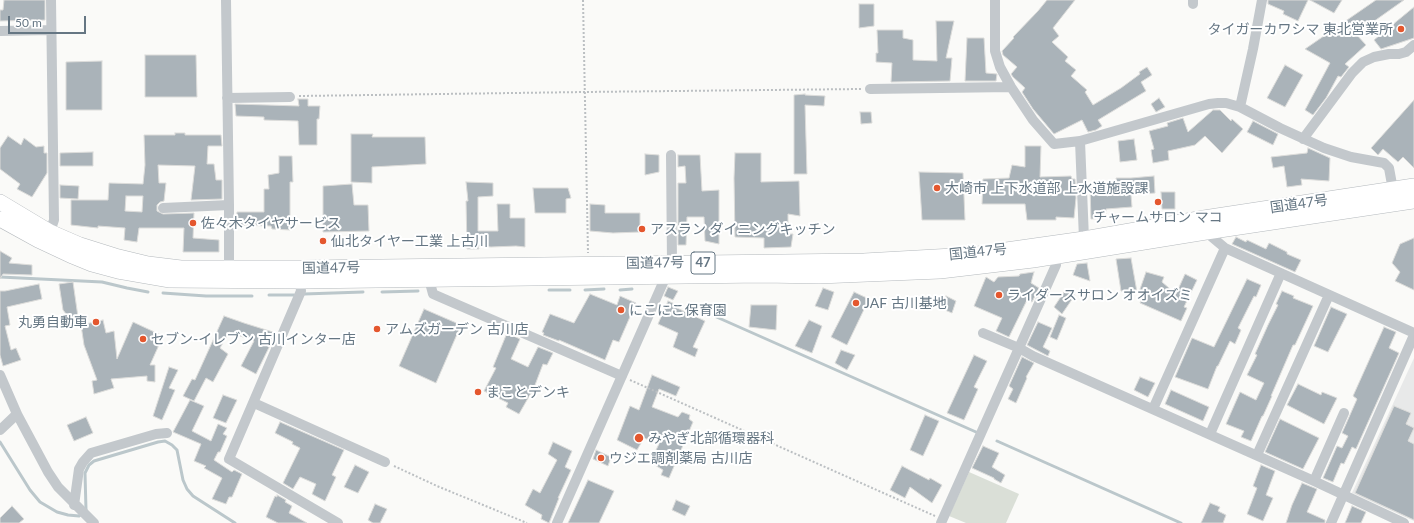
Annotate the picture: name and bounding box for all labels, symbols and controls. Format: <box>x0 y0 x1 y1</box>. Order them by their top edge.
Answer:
scale bar <box>10 8 88 34</box>
text: 50 m <box>15 15 42 30</box>
place label: タイガーカワシマ 東北営業所 <box>1207 21 1393 37</box>
marker: タイガーカワシマ 東北営業所 <box>1396 24 1406 34</box>
place label: 大崎市 上下水道部 上水道施設課 <box>945 180 1148 196</box>
marker: 大崎市 上下水道部 上水道施設課 <box>932 183 942 193</box>
street label: 国道47号 <box>1269 192 1329 216</box>
marker: チャームサロン マコ <box>1153 197 1163 207</box>
place label: チャームサロン マコ <box>1093 209 1223 225</box>
place label: 佐々木タイヤサービス <box>201 215 341 231</box>
marker: 佐々木タイヤサービス <box>188 218 198 228</box>
place label: アスラン ダイニングキッチン <box>650 221 836 237</box>
marker: アスラン ダイニングキッチン <box>637 224 647 234</box>
place label: 仙北タイヤー工業 上古川 <box>331 233 489 249</box>
marker: 仙北タイヤー工業 上古川 <box>318 236 328 246</box>
street label: 国道47号 <box>948 241 1008 263</box>
road number: 47 <box>691 252 715 274</box>
street label: 国道47号 <box>626 254 684 272</box>
street label: 国道47号 <box>302 259 360 277</box>
place label: ライダースサロン オオイズミ <box>1007 287 1193 303</box>
marker: ライダースサロン オオイズミ <box>994 290 1004 300</box>
place label: JAF 古川基地 <box>864 295 947 311</box>
marker: JAF 古川基地 <box>851 298 861 308</box>
place label: にこにこ保育園 <box>629 302 727 318</box>
marker: にこにこ保育園 <box>616 305 626 315</box>
place label: 丸勇自動車 <box>18 314 88 330</box>
marker: 丸勇自動車 <box>91 317 101 327</box>
place label: アムズガーデン 古川店 <box>385 321 529 337</box>
marker: アムズガーデン 古川店 <box>372 324 382 334</box>
place label: セブン-イレブン 古川インター店 <box>151 331 356 347</box>
marker: セブン-イレブン 古川インター店 <box>138 334 148 344</box>
place label: まことデンキ <box>486 384 570 400</box>
marker: まことデンキ <box>473 387 483 397</box>
place label: みやぎ北部循環器科 <box>648 430 774 446</box>
marker: みやぎ北部循環器科 <box>633 432 645 444</box>
place label: ウジエ調剤薬局 古川店 <box>609 450 753 466</box>
marker: ウジエ調剤薬局 古川店 <box>596 453 606 463</box>

